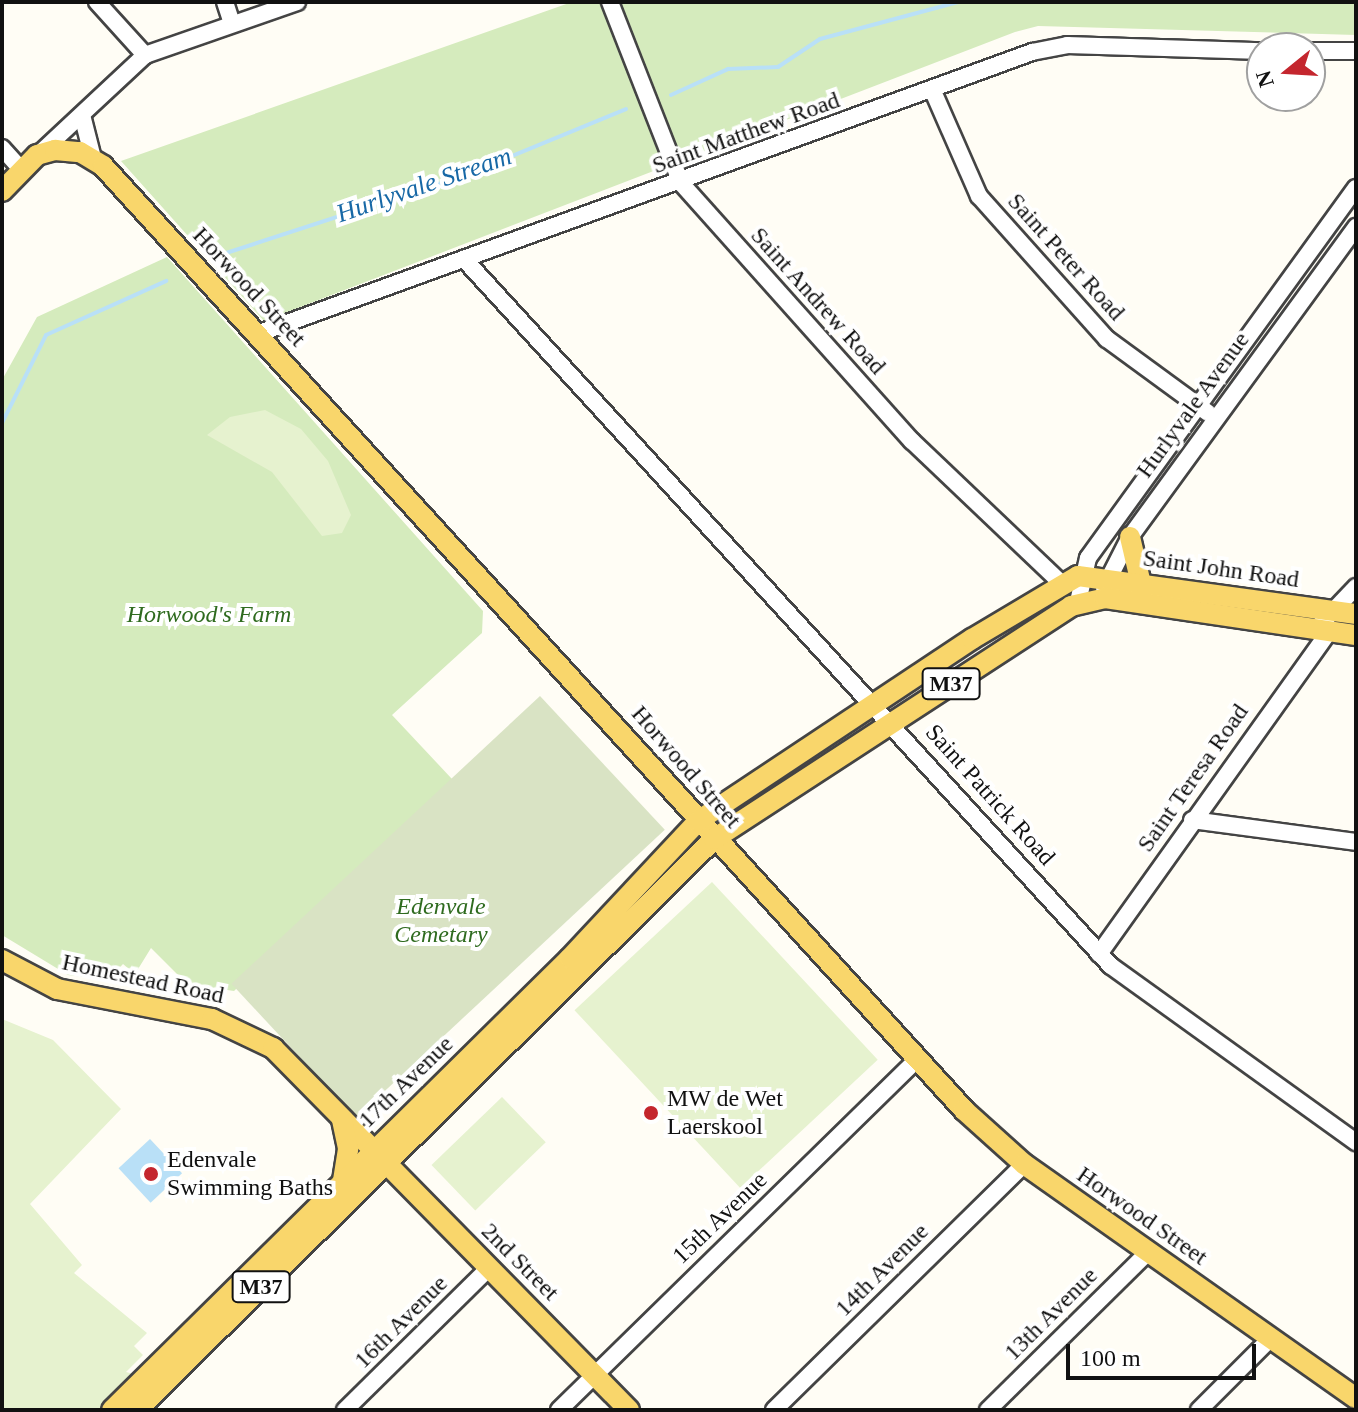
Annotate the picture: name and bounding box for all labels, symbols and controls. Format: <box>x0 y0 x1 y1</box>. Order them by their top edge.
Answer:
north arrow <box>1246 32 1326 112</box>
text: N <box>1250 68 1279 90</box>
street label: Saint Matthew Road <box>648 86 844 180</box>
water label: Hurlyvale Stream <box>332 140 516 230</box>
street label: Saint Peter Road <box>1001 187 1131 327</box>
street label: Horwood Street <box>186 221 312 353</box>
street label: Saint Andrew Road <box>744 221 892 381</box>
street label: Hurlyvale Avenue <box>1130 326 1256 484</box>
street label: Saint John Road <box>1141 544 1301 594</box>
park label: Horwood's Farm <box>127 601 291 629</box>
road number: M37 <box>921 666 981 702</box>
street label: Saint Teresa Road <box>1131 698 1255 858</box>
street label: Horwood Street <box>625 700 747 834</box>
street label: Saint Patrick Road <box>919 718 1061 872</box>
park label: Edenvale Cemetary <box>394 893 488 949</box>
street label: Homestead Road <box>59 948 227 1010</box>
street label: 17th Avenue <box>352 1029 460 1135</box>
place label: MW de Wet Laerskool <box>667 1085 784 1141</box>
marker: MW de Wet Laerskool <box>642 1104 660 1122</box>
place label: Edenvale Swimming Baths <box>167 1146 333 1202</box>
street label: Horwood Street <box>1071 1160 1213 1272</box>
marker: Edenvale Swimming Baths <box>142 1165 160 1183</box>
street label: 15th Avenue <box>666 1165 774 1271</box>
street label: 2nd Street <box>475 1217 565 1307</box>
street label: 14th Avenue <box>829 1217 935 1323</box>
street label: 13th Avenue <box>998 1261 1104 1367</box>
road number: M37 <box>231 1269 291 1305</box>
street label: 16th Avenue <box>348 1269 454 1375</box>
scale bar <box>1070 1328 1260 1378</box>
text: 100 m <box>1080 1345 1141 1371</box>

